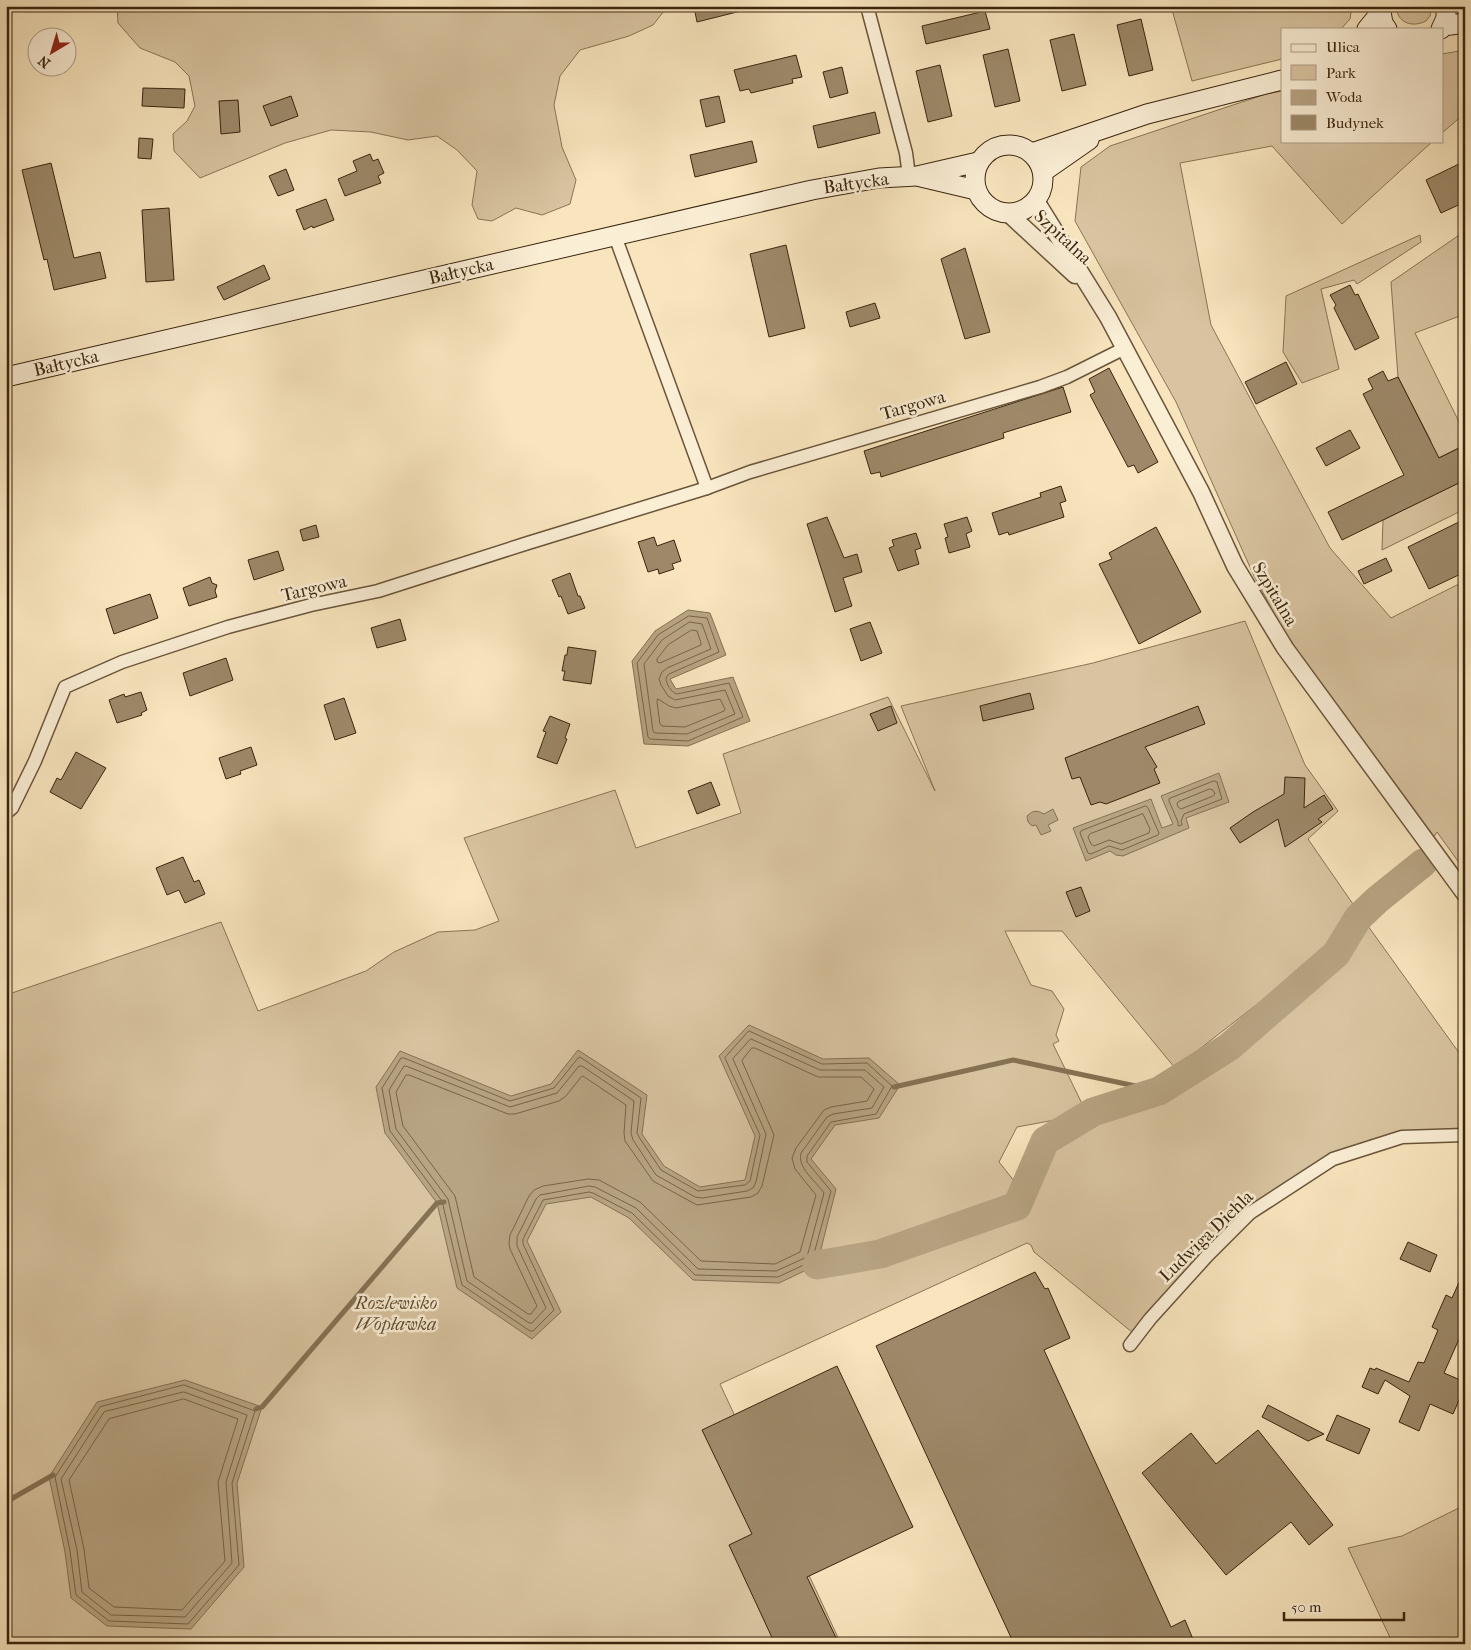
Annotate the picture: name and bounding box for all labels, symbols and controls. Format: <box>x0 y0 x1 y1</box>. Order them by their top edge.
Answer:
north arrow <box>28 28 78 78</box>
legend <box>1281 28 1444 142</box>
text: Ulica <box>1326 38 1361 56</box>
text: N <box>35 52 54 72</box>
text: Park <box>1326 64 1356 82</box>
text: Woda <box>1325 88 1363 106</box>
text: Budynek <box>1326 114 1384 132</box>
street label: Bałtycka <box>822 168 891 198</box>
street label: Szpitalna <box>1030 206 1096 270</box>
street label: Bałtycka <box>427 254 496 289</box>
street label: Bałtycka <box>32 346 101 381</box>
street label: Targowa <box>878 386 949 425</box>
street label: Szpitalna <box>1247 559 1302 631</box>
street label: Targowa <box>279 571 349 606</box>
street label: Ludwiga Diehla <box>1155 1186 1258 1286</box>
park label: Rozlewisko Wopławka <box>354 1293 437 1335</box>
scale bar <box>1284 1590 1404 1622</box>
text: 50 m <box>1291 1598 1322 1616</box>

